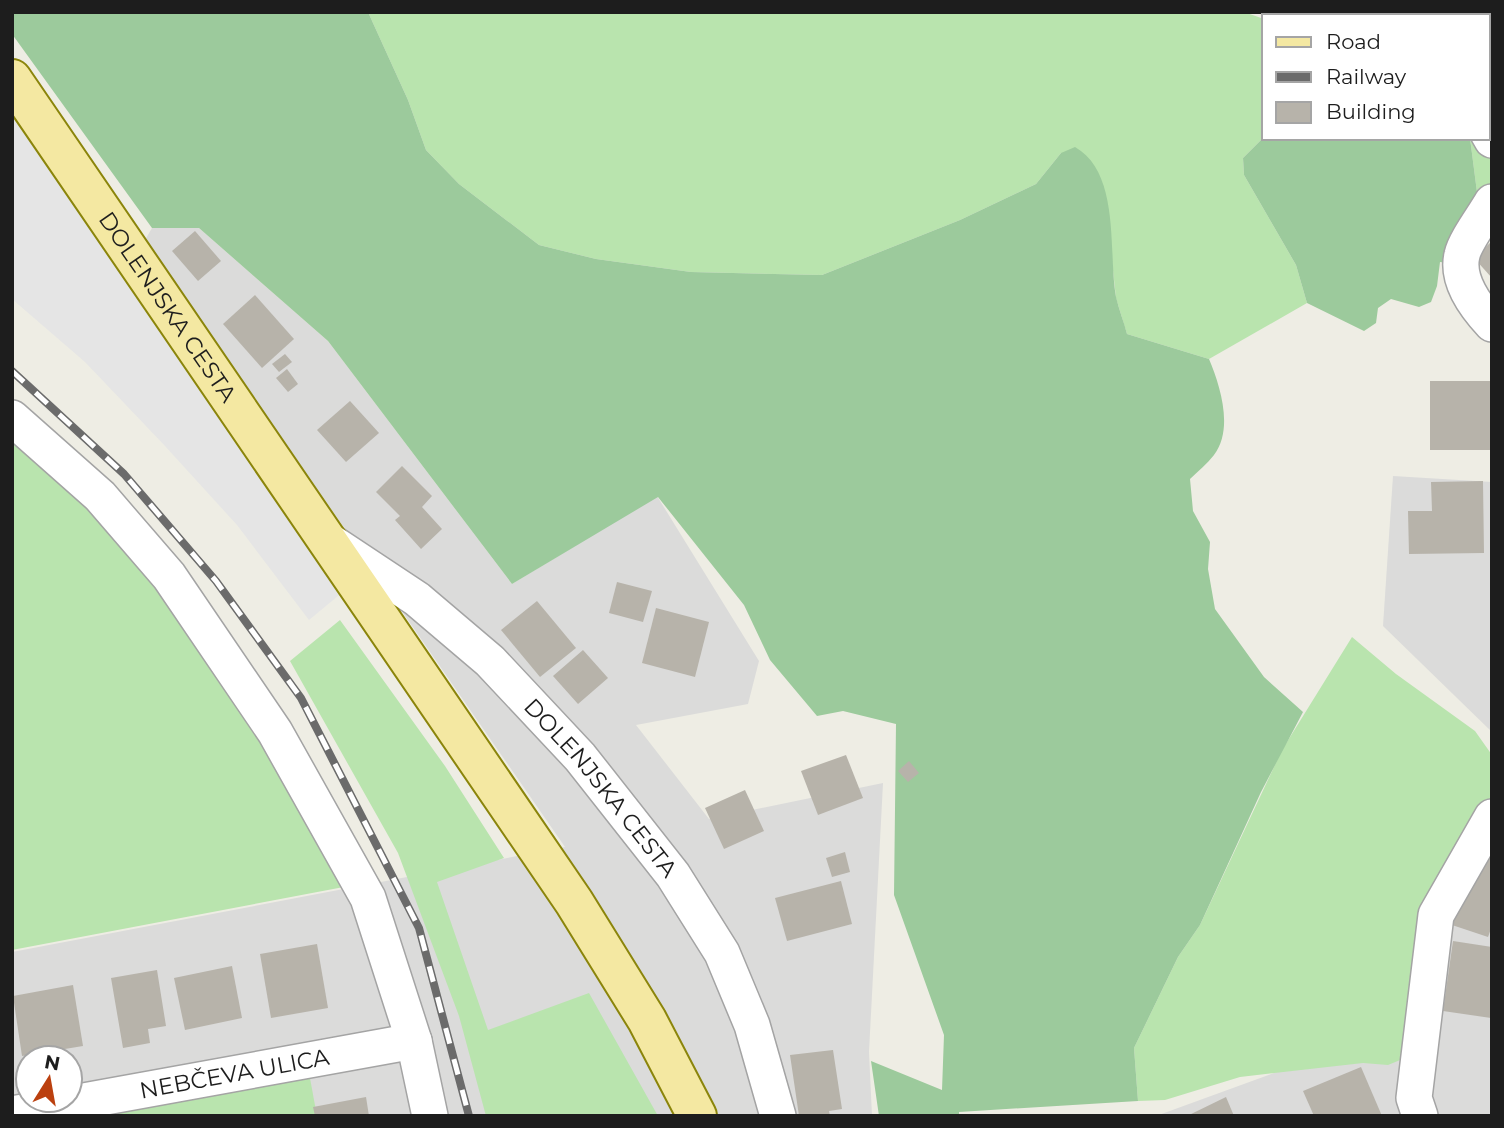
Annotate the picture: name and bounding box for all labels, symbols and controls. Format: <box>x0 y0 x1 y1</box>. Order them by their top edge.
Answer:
legend <box>1262 14 1490 140</box>
text: Road <box>1326 29 1381 54</box>
text: Railway <box>1326 64 1407 89</box>
text: Building <box>1326 99 1416 124</box>
street label: DOLENJSKA CESTA <box>93 206 243 408</box>
street label: DOLENJSKA CESTA <box>518 692 684 883</box>
street label: NEBČEVA ULICA <box>137 1043 332 1105</box>
north arrow <box>14 1044 84 1114</box>
text: N <box>42 1050 62 1076</box>

